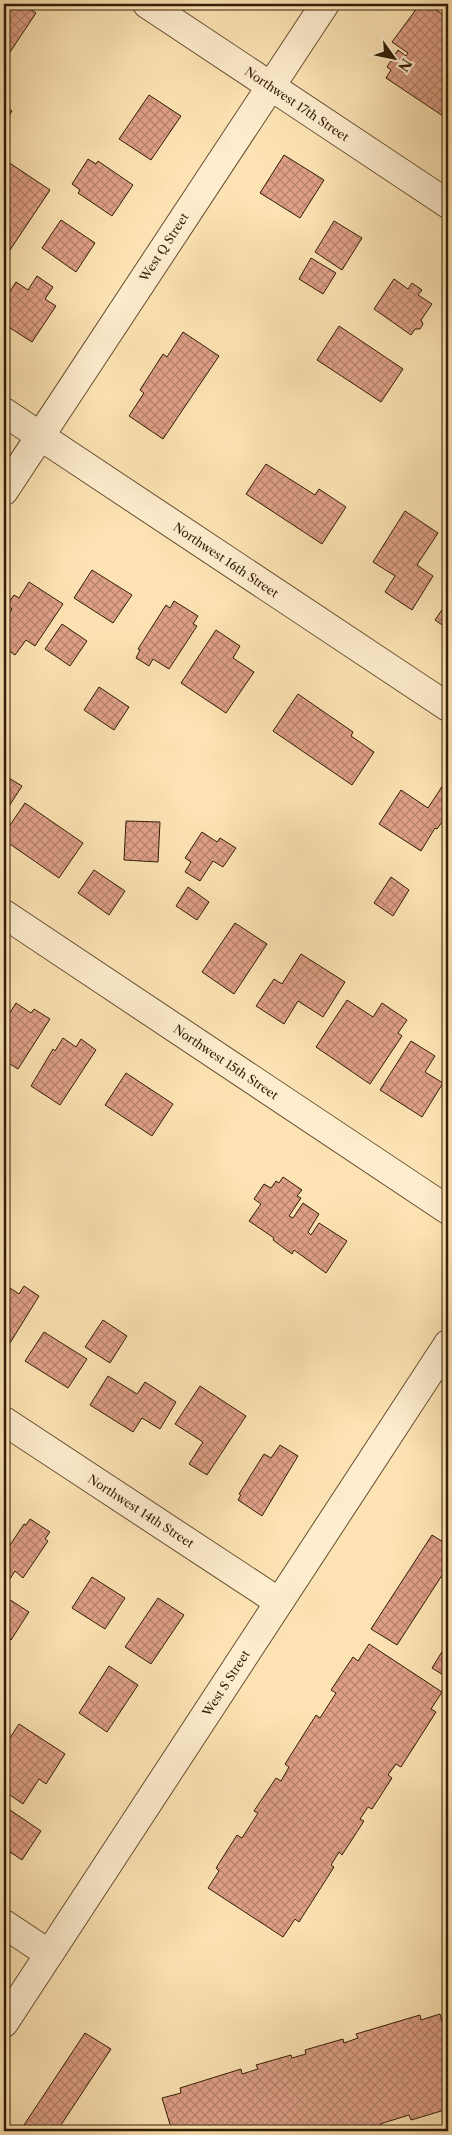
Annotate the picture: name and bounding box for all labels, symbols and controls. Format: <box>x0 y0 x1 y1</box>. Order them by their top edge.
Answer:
north arrow <box>370 32 420 82</box>
text: N <box>394 55 416 75</box>
street label: Northwest 17th Street <box>242 64 353 145</box>
street label: West Q Street <box>136 209 192 285</box>
street label: Northwest 16th Street <box>171 519 282 601</box>
street label: Northwest 15th Street <box>171 1021 282 1103</box>
street label: Northwest 14th Street <box>85 1471 197 1551</box>
street label: West S Street <box>199 1646 253 1720</box>

